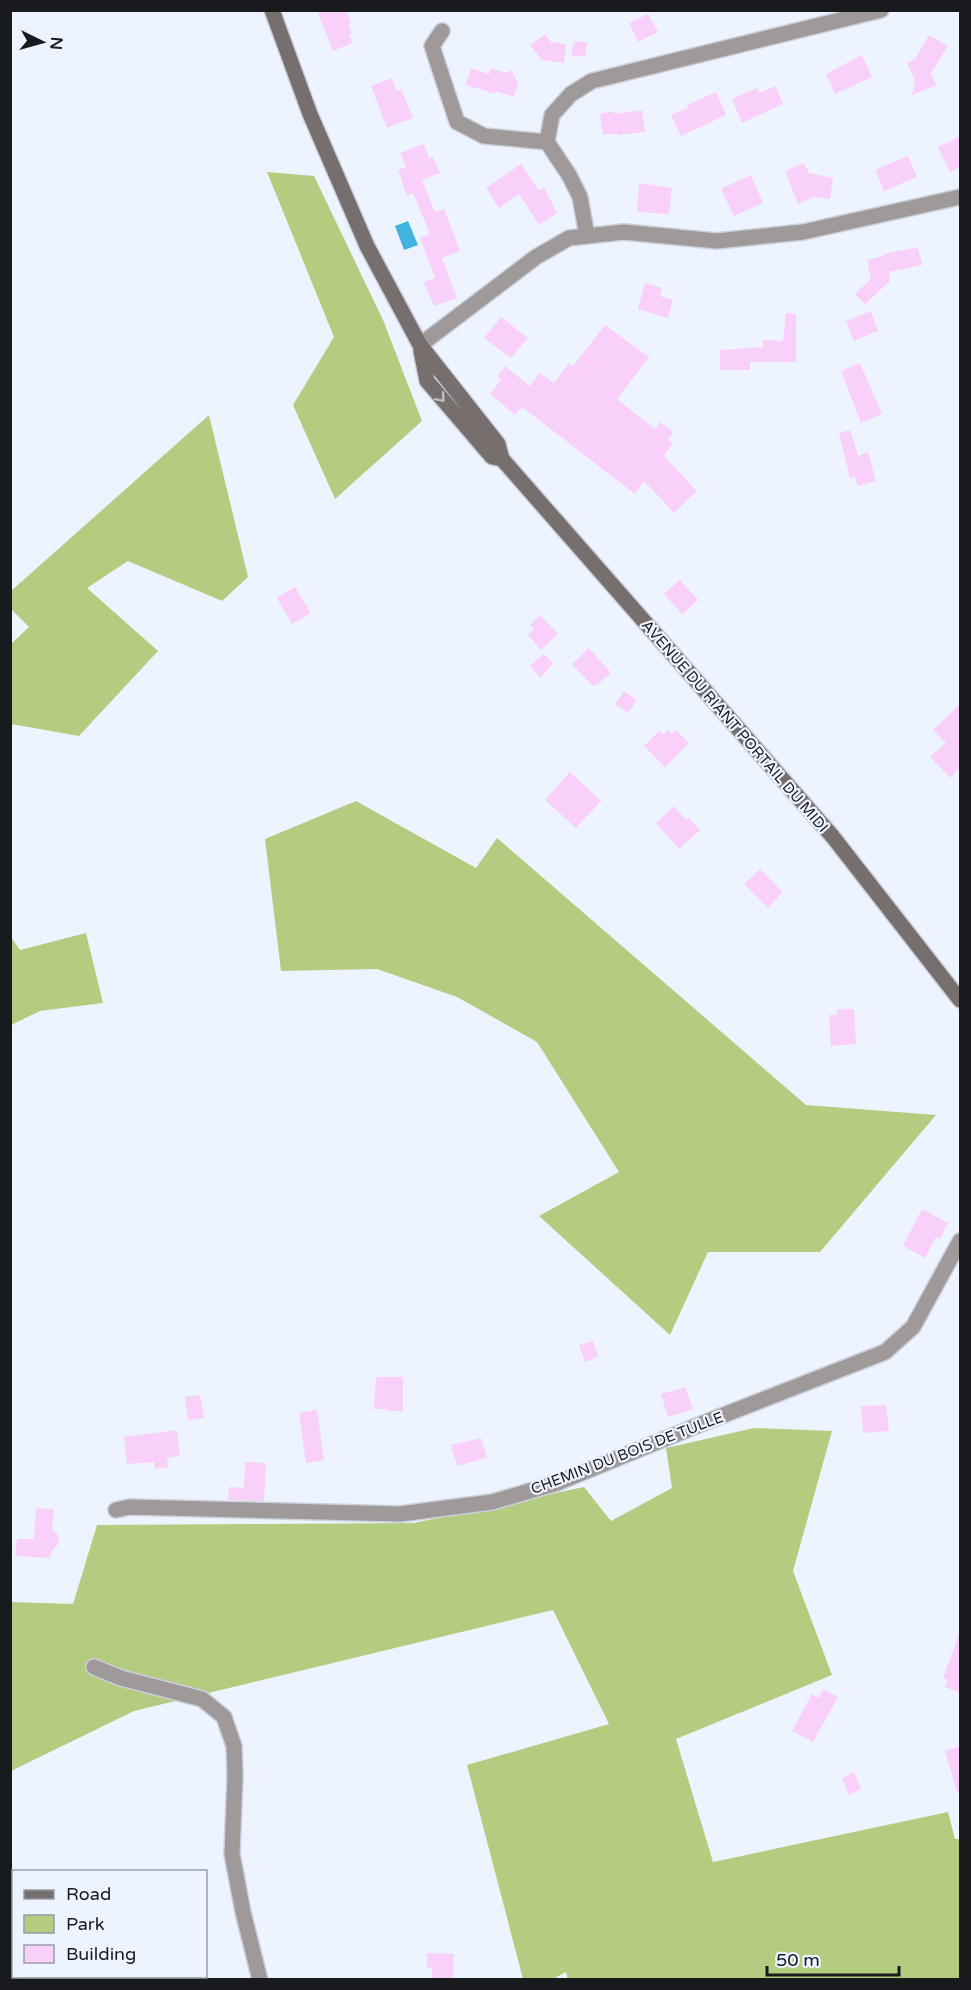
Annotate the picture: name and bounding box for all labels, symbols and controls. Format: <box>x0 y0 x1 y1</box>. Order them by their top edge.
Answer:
north arrow <box>12 12 72 72</box>
text: N <box>45 36 66 50</box>
one-way arrow <box>434 392 445 402</box>
street label: AVENUE DU RIANT PORTAIL DU MIDI <box>638 616 832 836</box>
street label: CHEMIN DU BOIS DE TULLE <box>528 1408 726 1498</box>
legend <box>12 1870 207 1978</box>
text: Road <box>66 1883 111 1905</box>
text: Park <box>66 1913 105 1935</box>
scale bar <box>767 1939 899 1977</box>
text: Building <box>66 1943 136 1965</box>
text: 50 m <box>776 1949 820 1971</box>

